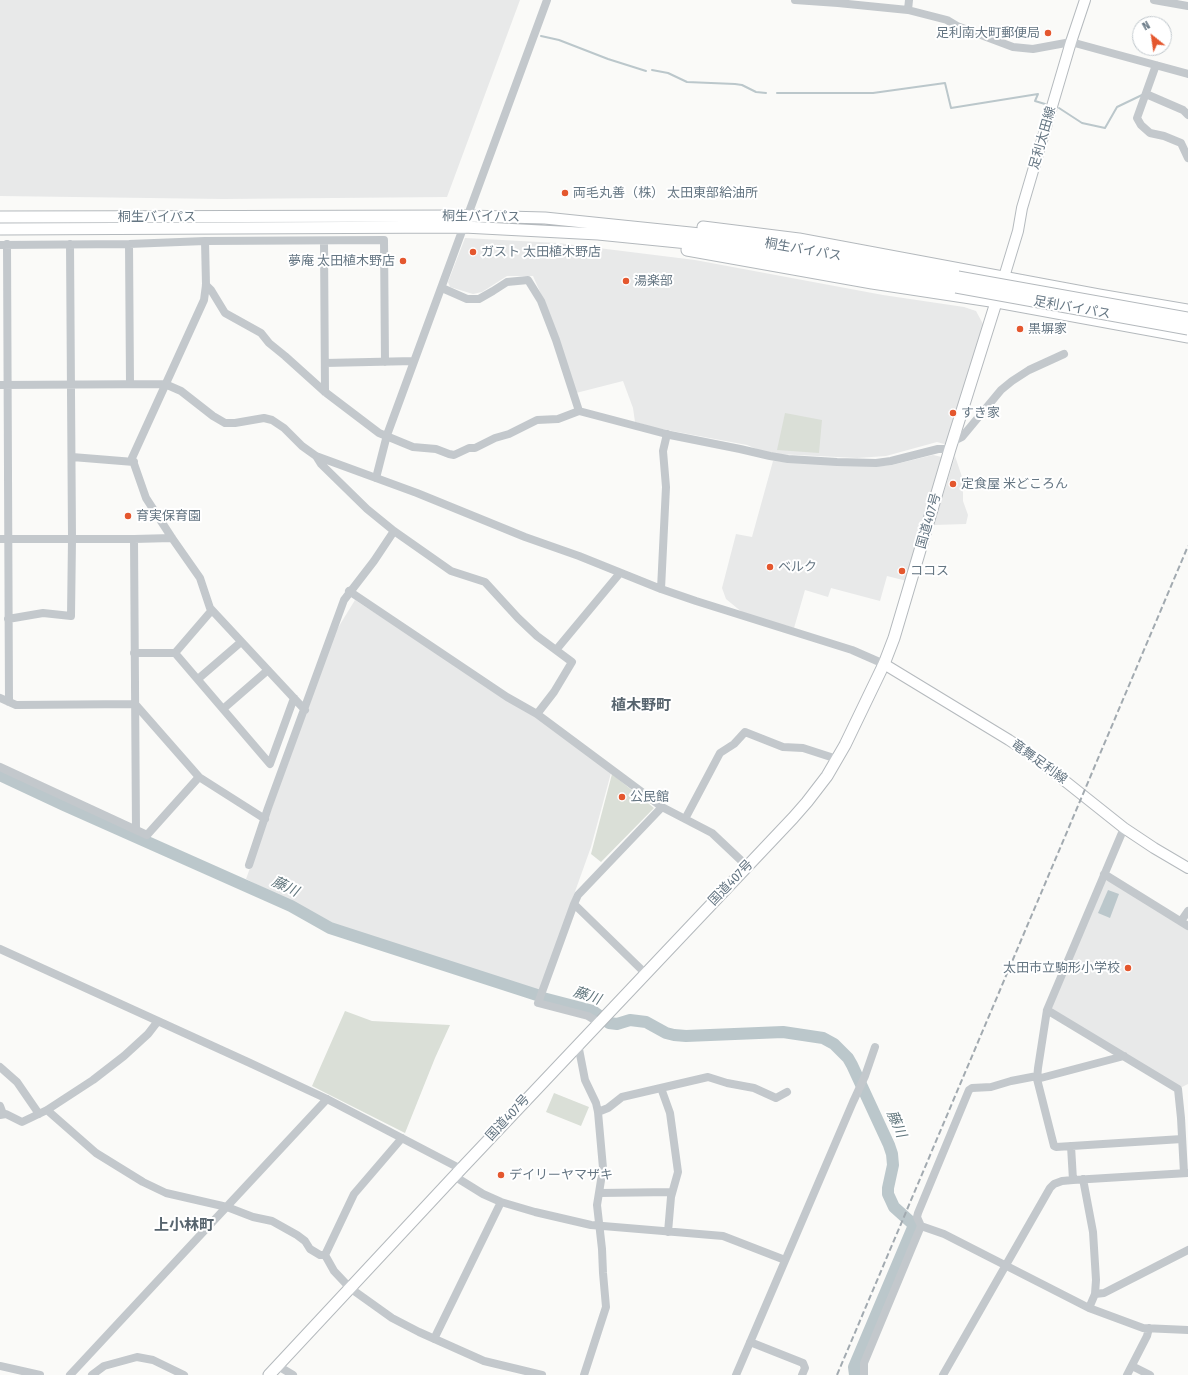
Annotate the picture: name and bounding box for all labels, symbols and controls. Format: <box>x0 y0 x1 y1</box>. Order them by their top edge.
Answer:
north arrow <box>1132 16 1172 56</box>
text: N <box>1140 19 1152 33</box>
place label: 足利南大町郵便局 <box>936 25 1040 41</box>
marker: 足利南大町郵便局 <box>1043 28 1053 38</box>
street label: 足利太田線 <box>1027 105 1059 171</box>
place label: 両毛丸善（株） 太田東部給油所 <box>573 185 758 201</box>
marker: 両毛丸善（株） 太田東部給油所 <box>560 188 570 198</box>
street label: 桐生バイパス <box>118 209 196 225</box>
street label: 桐生バイパス <box>442 209 520 225</box>
street label: 桐生バイパス <box>763 236 843 264</box>
place label: ガスト 太田植木野店 <box>481 244 601 260</box>
marker: ガスト 太田植木野店 <box>468 247 478 257</box>
place label: 夢庵 太田植木野店 <box>288 253 395 269</box>
marker: 夢庵 太田植木野店 <box>398 256 408 266</box>
place label: 湯楽部 <box>634 273 673 289</box>
marker: 湯楽部 <box>621 276 631 286</box>
street label: 足利バイパス <box>1032 294 1112 322</box>
place label: 黒塀家 <box>1028 321 1067 337</box>
marker: 黒塀家 <box>1015 324 1025 334</box>
place label: すき家 <box>961 405 1000 421</box>
marker: すき家 <box>948 408 958 418</box>
place label: 定食屋 米どころん <box>961 476 1068 492</box>
marker: 定食屋 米どころん <box>948 479 958 489</box>
street label: 国道407号 <box>914 491 944 551</box>
place label: 育実保育園 <box>136 508 201 524</box>
marker: 育実保育園 <box>123 511 133 521</box>
place label: ベルク <box>778 559 817 575</box>
marker: ベルク <box>765 562 775 572</box>
place label: ココス <box>910 563 949 579</box>
marker: ココス <box>897 566 907 576</box>
district label: 植木野町 <box>611 697 671 715</box>
street label: 竜舞足利線 <box>1008 737 1070 787</box>
place label: 公民館 <box>630 789 669 805</box>
marker: 公民館 <box>617 792 627 802</box>
street label: 国道407号 <box>706 857 756 909</box>
water label: 藤川 <box>269 873 301 901</box>
place label: 太田市立駒形小学校 <box>1003 960 1120 976</box>
marker: 太田市立駒形小学校 <box>1123 963 1133 973</box>
water label: 藤川 <box>571 983 603 1009</box>
street label: 国道407号 <box>483 1092 533 1144</box>
water label: 藤川 <box>883 1108 909 1140</box>
place label: デイリーヤマザキ <box>509 1167 613 1183</box>
marker: デイリーヤマザキ <box>496 1170 506 1180</box>
district label: 上小林町 <box>154 1217 214 1235</box>

